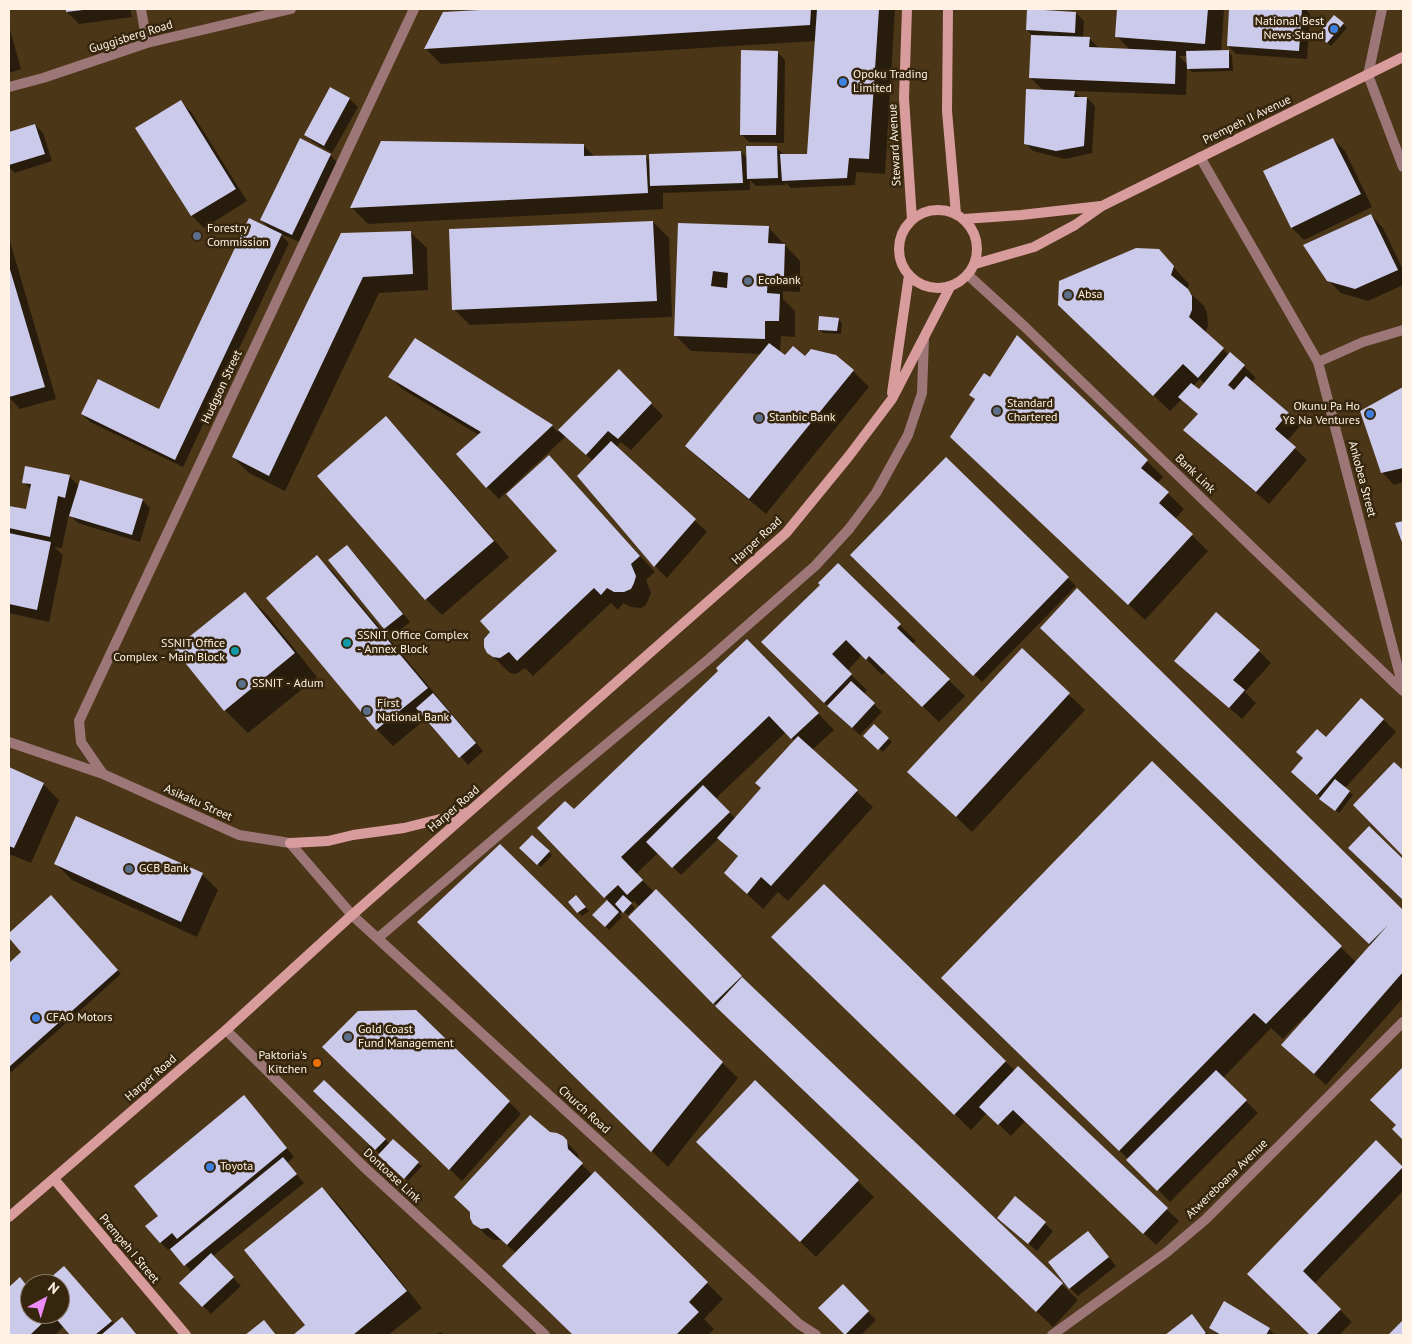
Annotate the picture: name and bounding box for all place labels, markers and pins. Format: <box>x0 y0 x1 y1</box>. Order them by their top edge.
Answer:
place label: National Best News Stand <box>1255 15 1324 43</box>
marker: National Best News Stand <box>1328 23 1340 35</box>
place label: Opoku Trading Limited <box>853 68 928 96</box>
marker: Opoku Trading Limited <box>837 76 849 88</box>
place label: Forestry Commission <box>207 222 269 250</box>
marker: Forestry Commission <box>191 230 203 242</box>
place label: Ecobank <box>758 274 801 288</box>
marker: Ecobank <box>742 275 754 287</box>
place label: Absa <box>1078 288 1103 302</box>
marker: Absa <box>1062 289 1074 301</box>
place label: Standard Chartered <box>1007 397 1057 425</box>
place label: Okunu Pa Ho Yɛ Na Ventures <box>1283 400 1360 428</box>
marker: Standard Chartered <box>991 405 1003 417</box>
marker: Okunu Pa Ho Yɛ Na Ventures <box>1364 408 1376 420</box>
place label: Stanbic Bank <box>769 411 836 425</box>
marker: Stanbic Bank <box>753 412 765 424</box>
place label: SSNIT Office Complex - Annex Block <box>357 629 469 657</box>
place label: SSNIT Office Complex - Main Block <box>113 637 225 665</box>
marker: SSNIT Office Complex - Annex Block <box>341 637 353 649</box>
marker: SSNIT Office Complex - Main Block <box>229 645 241 657</box>
place label: SSNIT - Adum <box>252 677 323 691</box>
marker: SSNIT - Adum <box>236 678 248 690</box>
place label: First National Bank <box>377 697 449 725</box>
marker: First National Bank <box>361 705 373 717</box>
place label: GCB Bank <box>139 862 189 876</box>
marker: GCB Bank <box>123 863 135 875</box>
place label: CFAO Motors <box>46 1011 113 1025</box>
marker: CFAO Motors <box>30 1012 42 1024</box>
place label: Gold Coast Fund Management <box>358 1023 454 1051</box>
marker: Gold Coast Fund Management <box>342 1031 354 1043</box>
place label: Paktoria's Kitchen <box>259 1049 307 1077</box>
marker: Paktoria's Kitchen <box>311 1057 323 1069</box>
place label: Toyota <box>220 1160 253 1174</box>
marker: Toyota <box>204 1161 216 1173</box>

